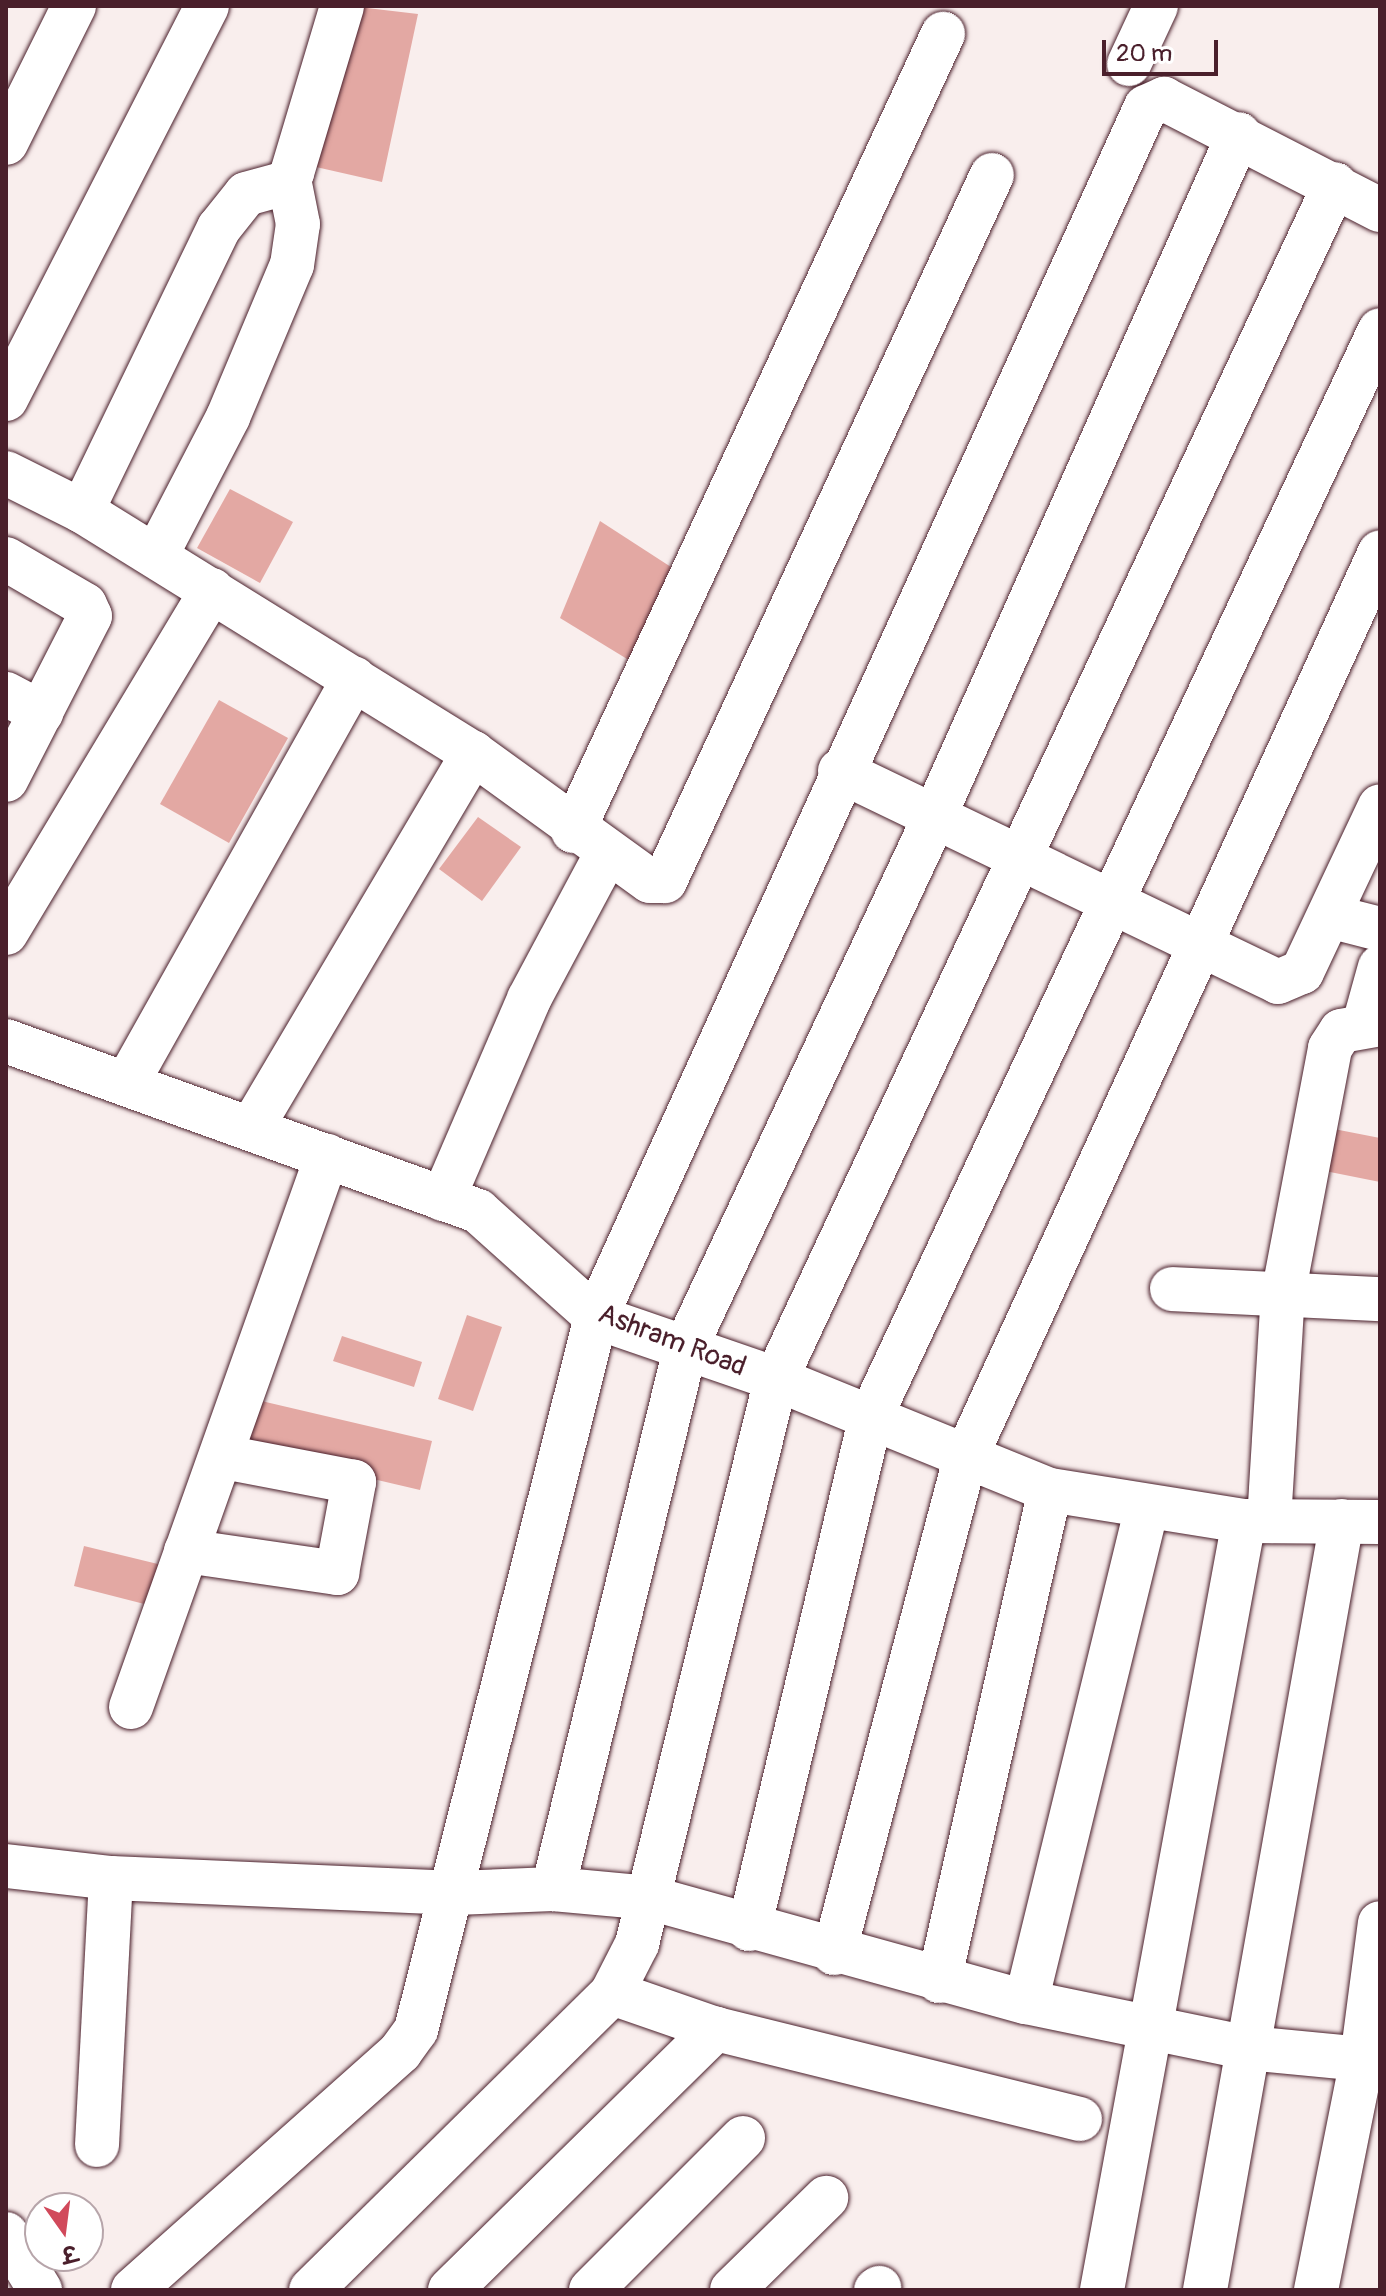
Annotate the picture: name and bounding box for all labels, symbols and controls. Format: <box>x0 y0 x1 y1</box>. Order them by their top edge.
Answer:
scale bar <box>1106 24 1222 74</box>
text: 20 m <box>1116 39 1172 68</box>
street label: Ashram Road <box>593 1297 751 1385</box>
north arrow <box>24 2192 104 2272</box>
text: उ <box>59 2238 80 2269</box>

